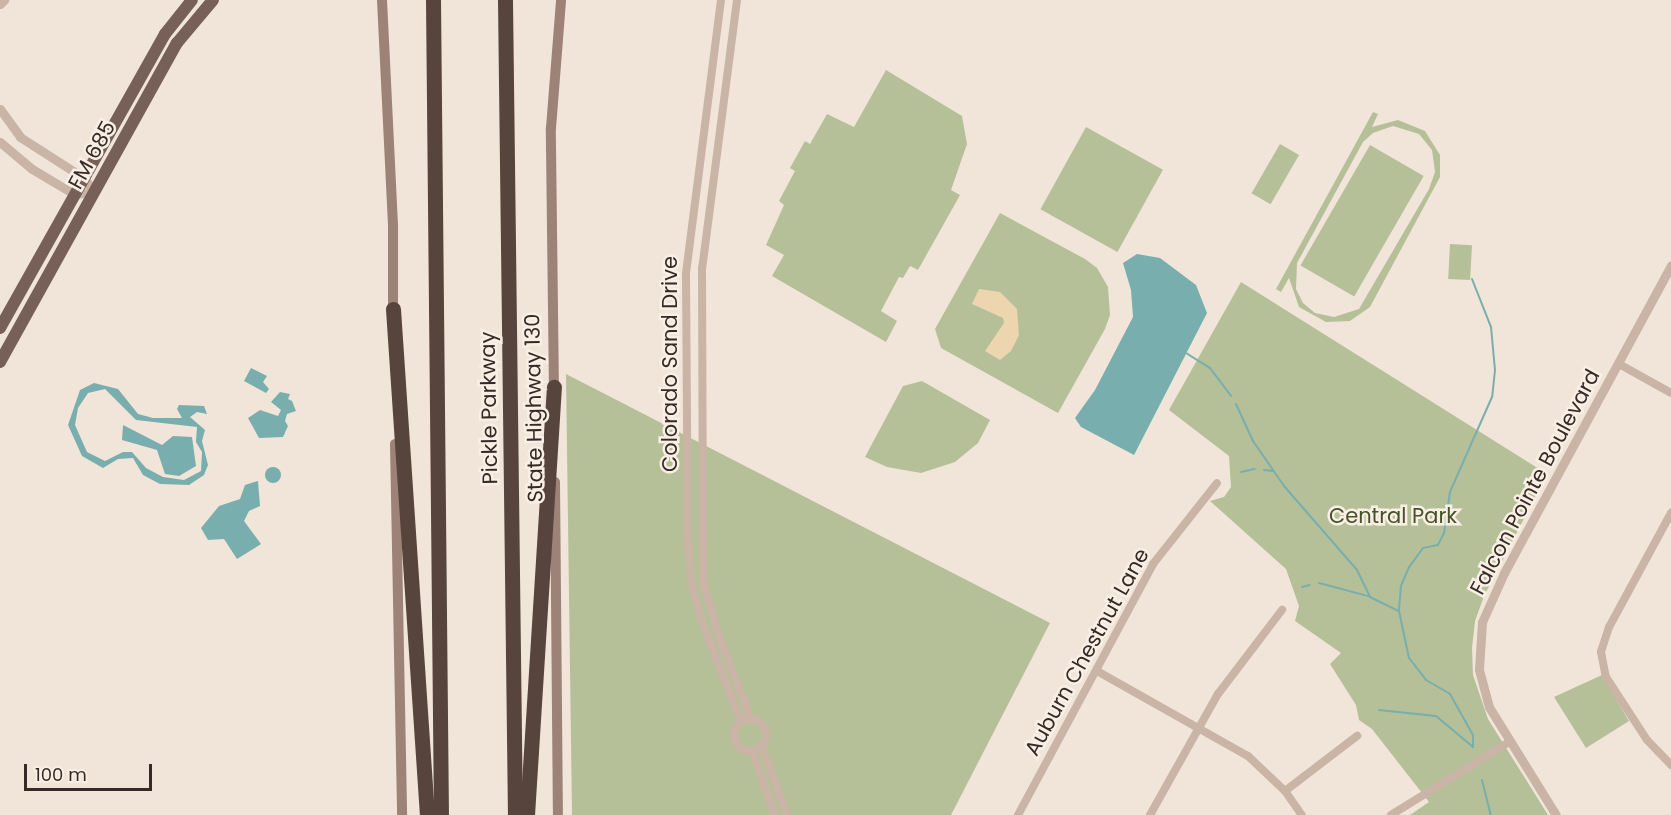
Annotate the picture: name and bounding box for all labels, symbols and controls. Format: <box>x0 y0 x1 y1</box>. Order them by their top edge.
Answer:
street label: FM 685 <box>63 117 121 193</box>
street label: Colorado Sand Drive <box>657 256 683 472</box>
street label: State Highway 130 <box>520 313 548 503</box>
street label: Pickle Parkway <box>475 331 503 485</box>
street label: Falcon Pointe Boulevard <box>1465 365 1605 599</box>
park label: Central Park <box>1329 503 1457 529</box>
street label: Auburn Chestnut Lane <box>1019 544 1155 760</box>
scale bar <box>27 752 154 790</box>
text: 100 m <box>35 762 87 787</box>

